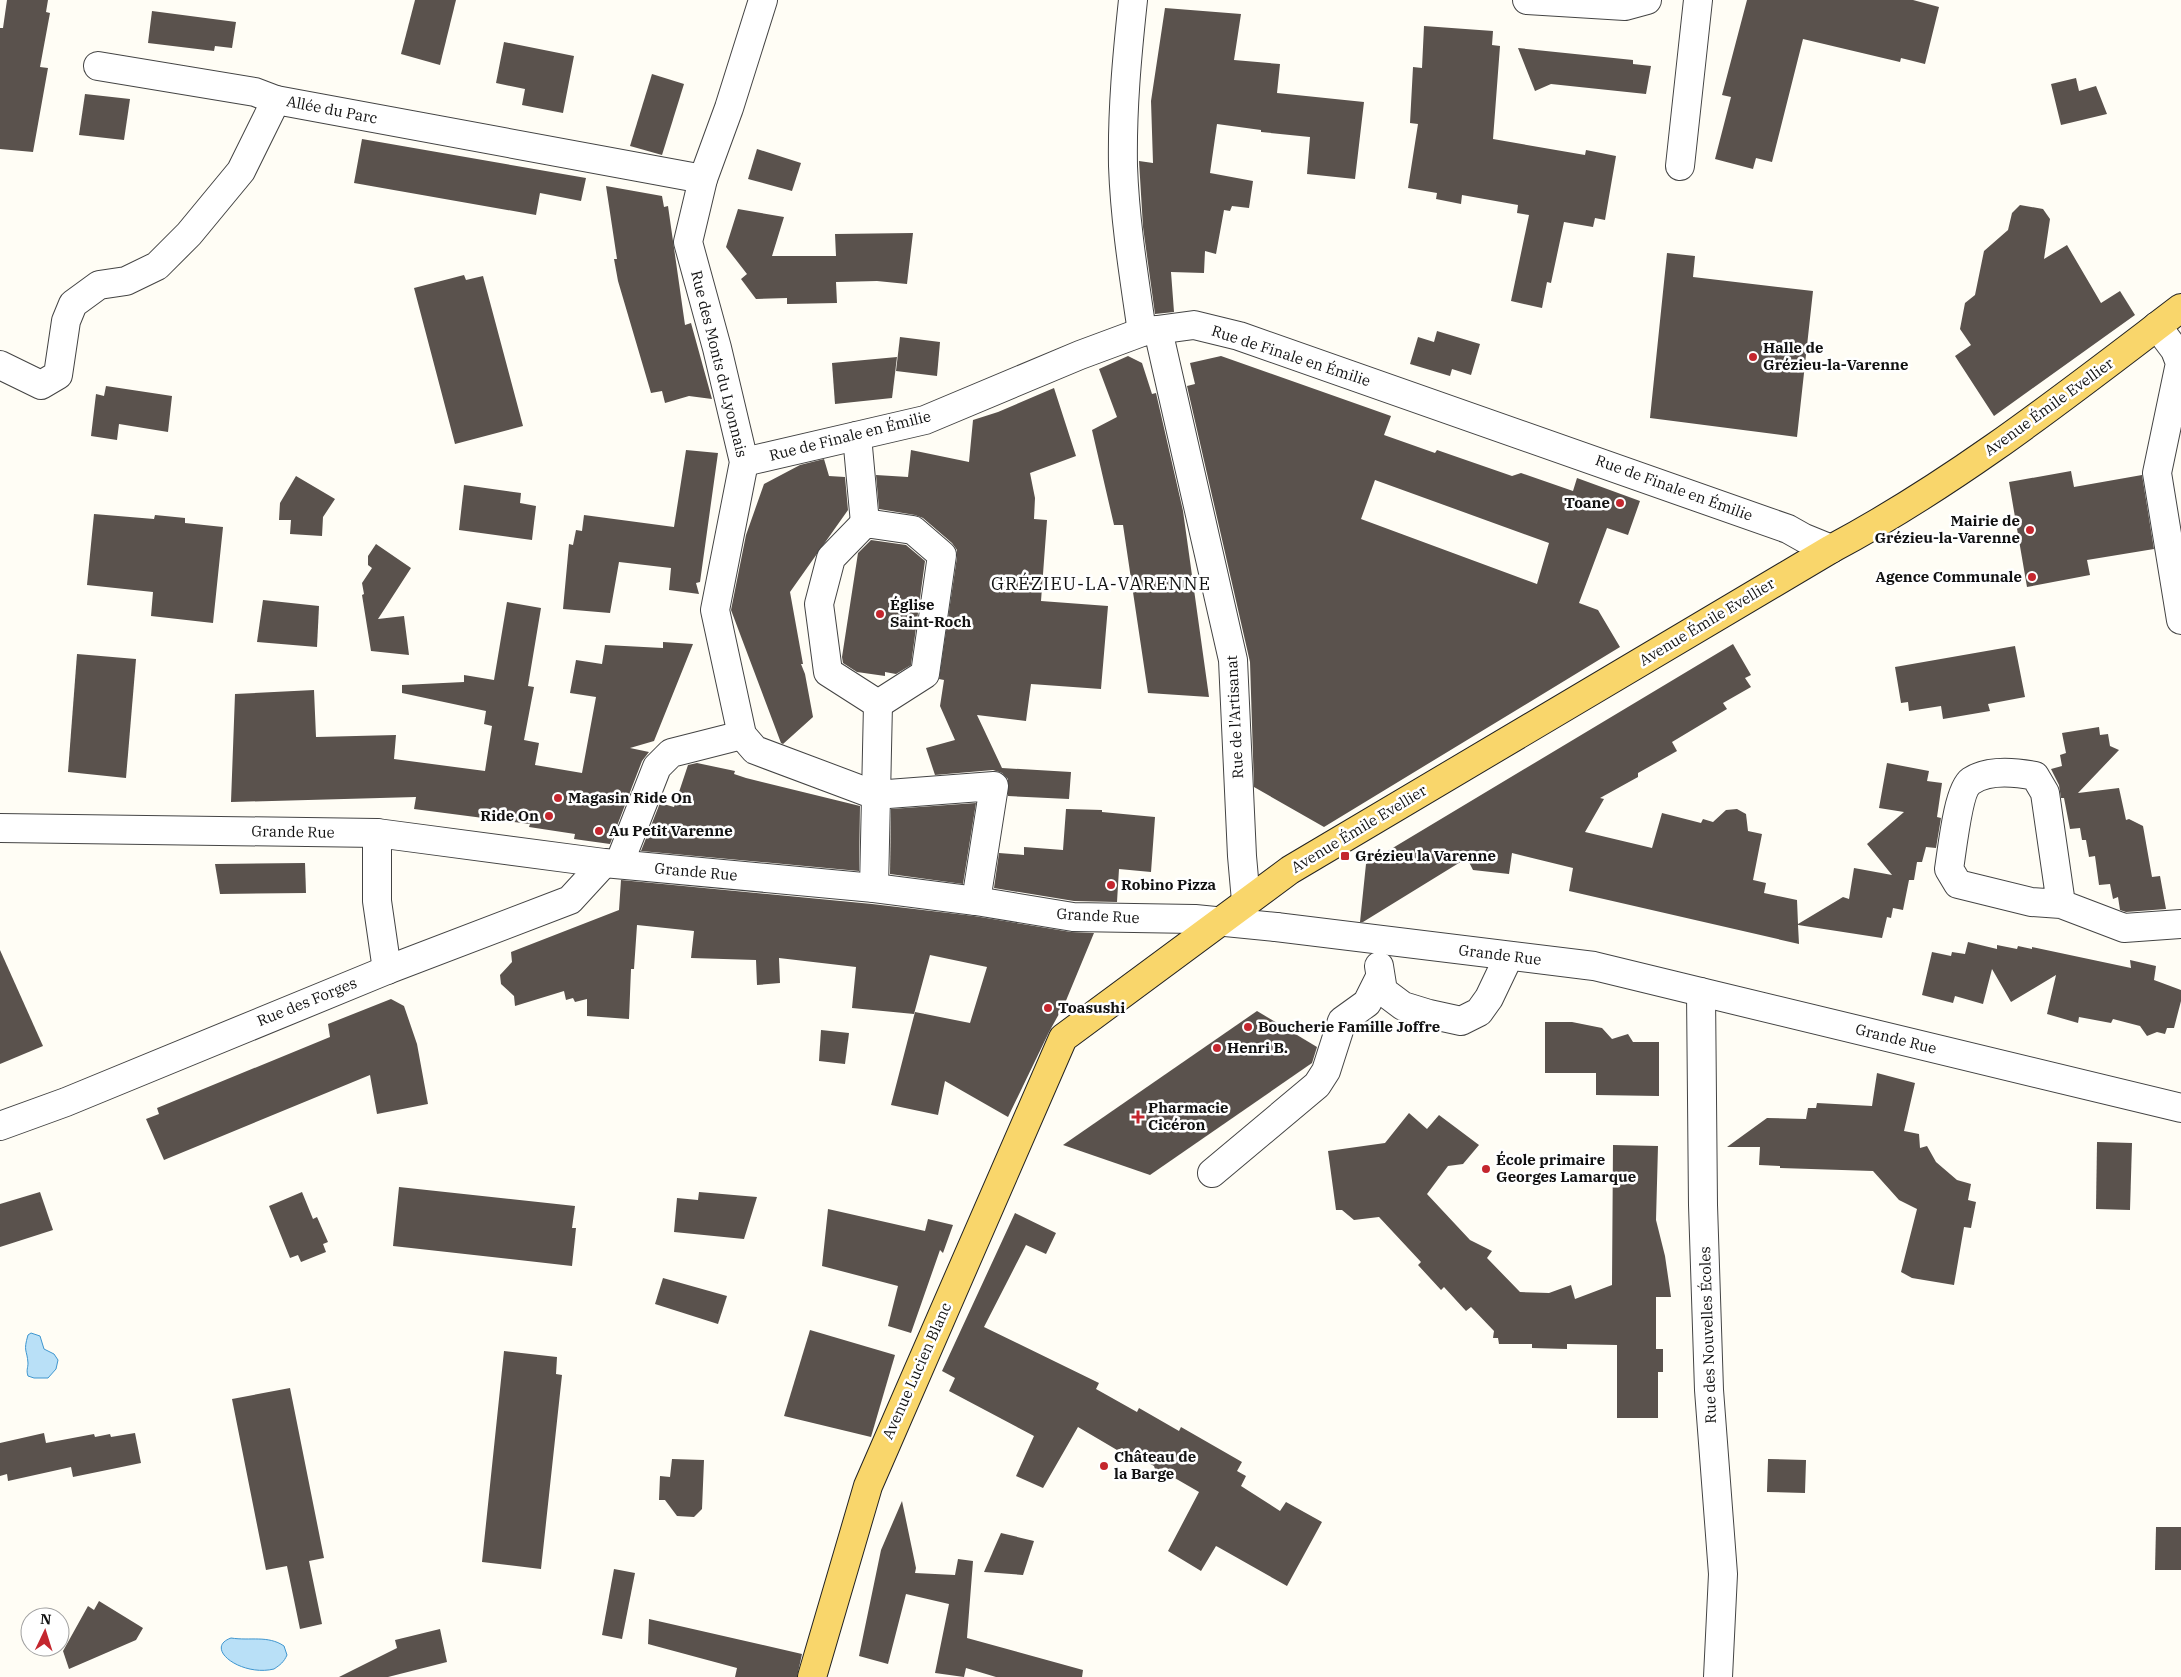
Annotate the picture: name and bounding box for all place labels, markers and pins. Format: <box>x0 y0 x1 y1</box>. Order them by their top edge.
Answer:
place label: Halle de Grézieu-la-Varenne <box>1763 338 1909 374</box>
marker: Halle de Grézieu-la-Varenne <box>1747 351 1759 363</box>
place label: Toane <box>1564 493 1610 512</box>
marker: Toane <box>1614 497 1626 509</box>
place label: Mairie de Grézieu-la-Varenne <box>1874 511 2020 547</box>
marker: Mairie de Grézieu-la-Varenne <box>2024 524 2036 536</box>
place label: Agence Communale <box>1875 567 2022 586</box>
marker: Agence Communale <box>2026 571 2038 583</box>
place label: Église Saint-Roch <box>890 595 971 631</box>
marker: Église Saint-Roch <box>874 608 886 620</box>
place label: Magasin Ride On <box>568 788 692 807</box>
marker: Magasin Ride On <box>552 792 564 804</box>
place label: Ride On <box>480 806 539 825</box>
marker: Ride On <box>543 810 555 822</box>
place label: Au Petit Varenne <box>609 821 733 840</box>
marker: Au Petit Varenne <box>593 825 605 837</box>
place label: Grézieu la Varenne <box>1355 846 1496 865</box>
marker: Grézieu la Varenne <box>1339 850 1351 862</box>
place label: Robino Pizza <box>1121 875 1217 894</box>
marker: Robino Pizza <box>1105 879 1117 891</box>
place label: Toasushi <box>1058 998 1125 1017</box>
marker: Toasushi <box>1042 1002 1054 1014</box>
place label: Boucherie Famille Joffre <box>1258 1017 1440 1036</box>
marker: Boucherie Famille Joffre <box>1242 1021 1254 1033</box>
place label: Henri B. <box>1227 1038 1288 1057</box>
marker: Henri B. <box>1211 1042 1223 1054</box>
place label: Pharmacie Cicéron <box>1148 1098 1229 1134</box>
marker: Pharmacie Cicéron <box>1132 1111 1144 1123</box>
place label: École primaire Georges Lamarque <box>1496 1150 1636 1186</box>
marker: École primaire Georges Lamarque <box>1480 1163 1492 1175</box>
place label: Château de la Barge <box>1114 1447 1196 1483</box>
marker: Château de la Barge <box>1098 1460 1110 1472</box>

